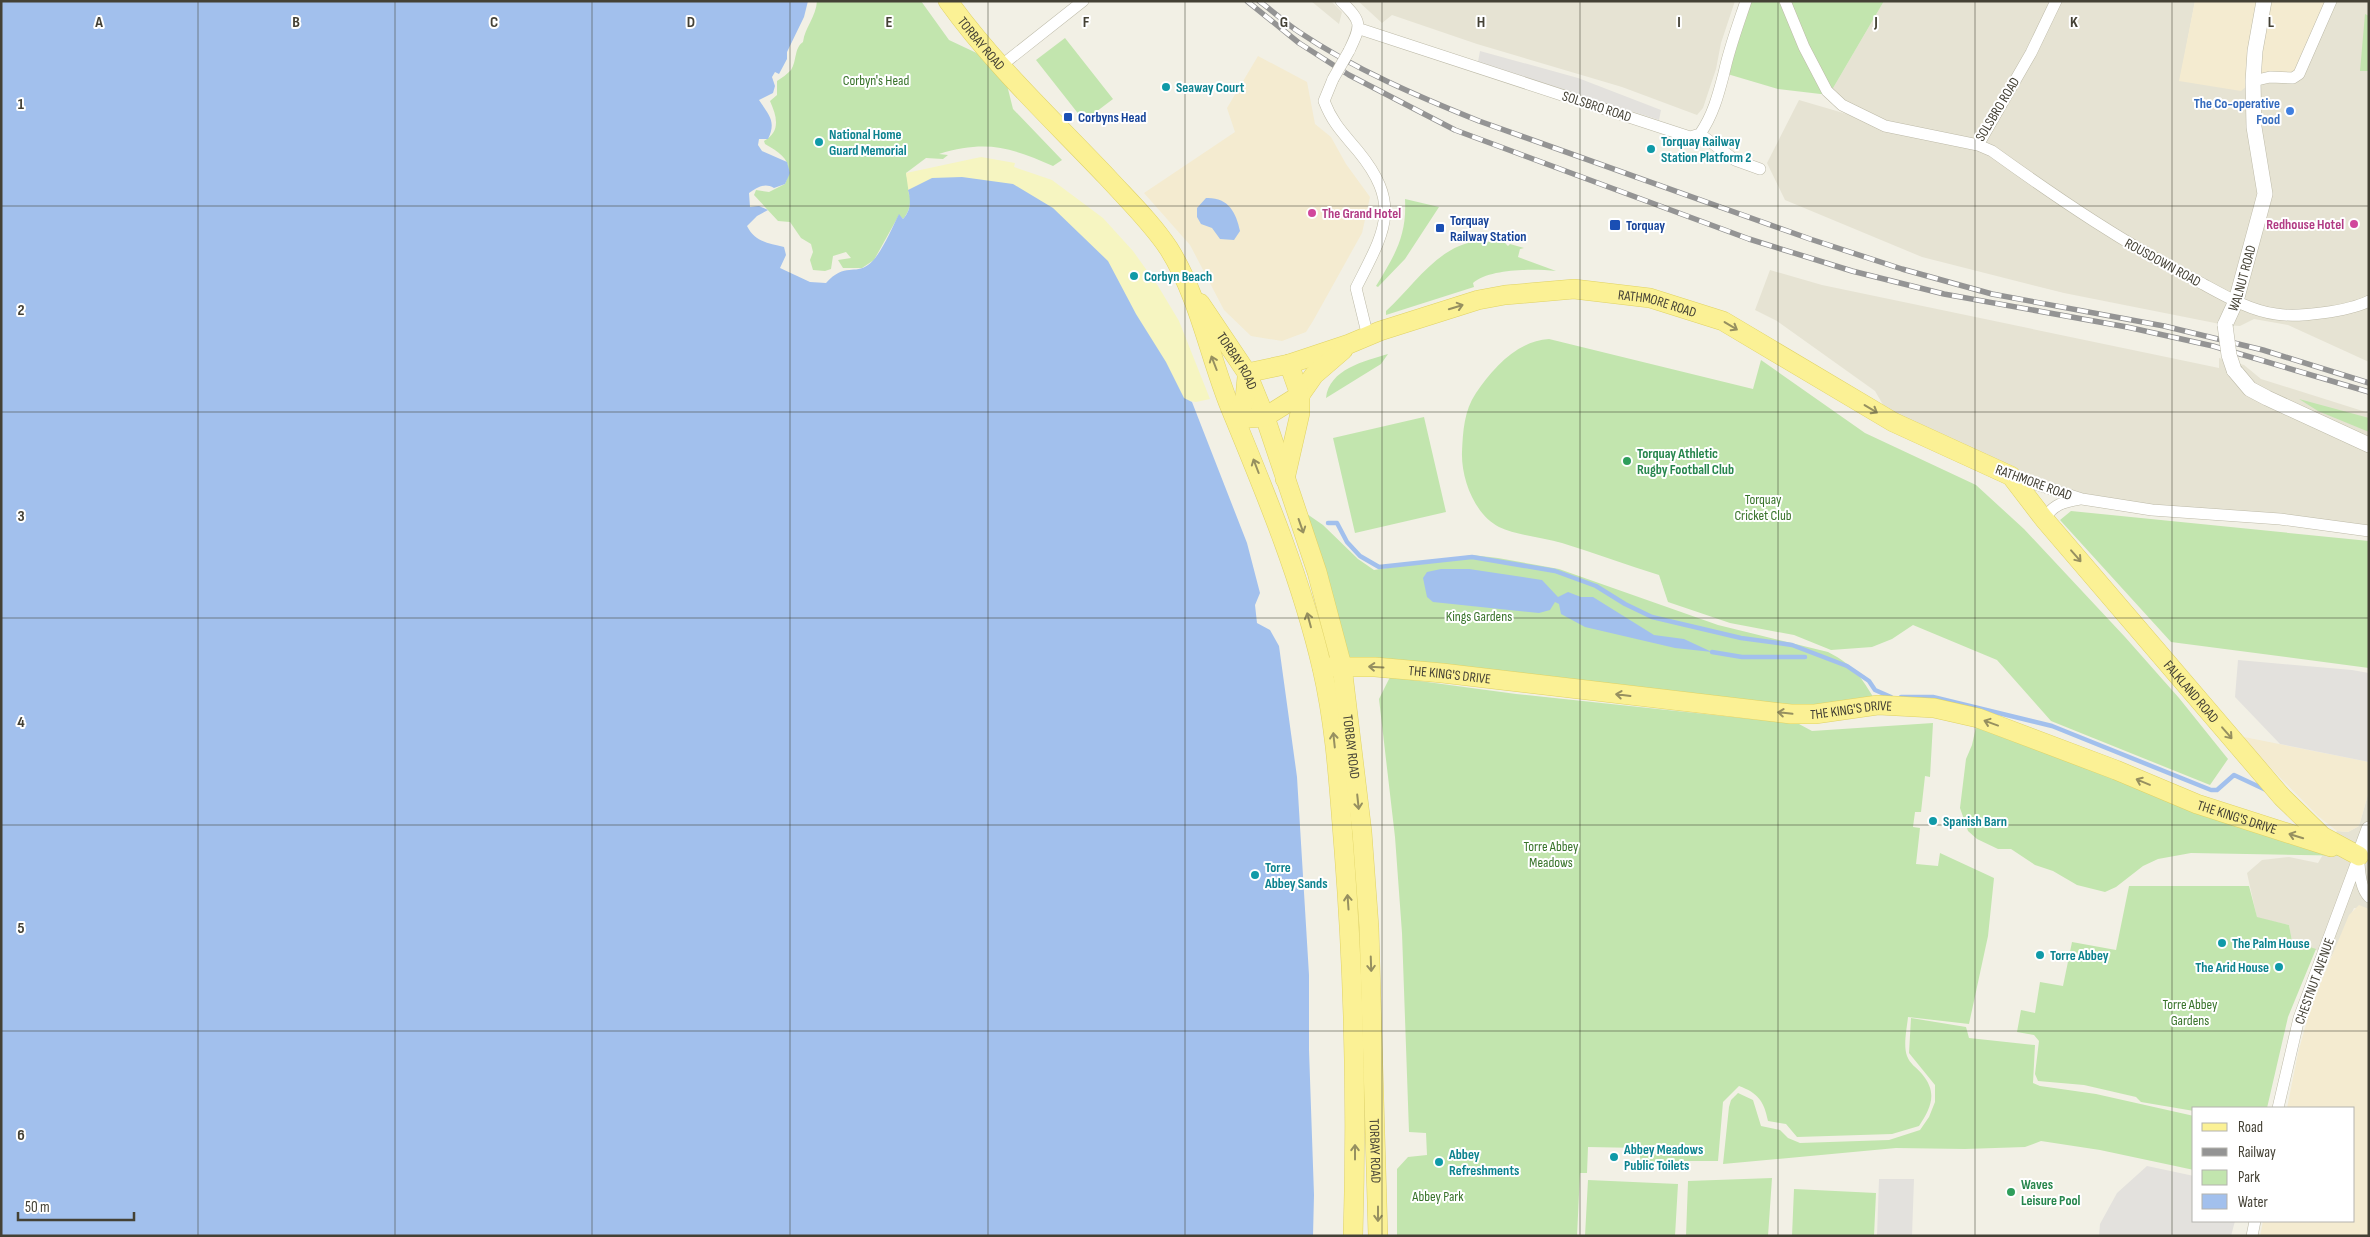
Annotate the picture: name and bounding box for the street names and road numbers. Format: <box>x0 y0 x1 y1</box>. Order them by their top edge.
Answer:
street label: TORBAY ROAD <box>954 13 1008 74</box>
street label: SOLSBRO ROAD <box>1972 74 2023 144</box>
street label: SOLSBRO ROAD <box>1560 87 1634 126</box>
street label: ROUSDOWN ROAD <box>2122 235 2204 290</box>
street label: WALNUT ROAD <box>2224 243 2260 314</box>
street label: RATHMORE ROAD <box>1617 286 1699 321</box>
street label: TORBAY ROAD <box>1213 329 1261 392</box>
street label: RATHMORE ROAD <box>1993 461 2075 504</box>
street label: FALKLAND ROAD <box>2160 657 2223 726</box>
street label: THE KING'S DRIVE <box>1408 662 1492 688</box>
street label: THE KING'S DRIVE <box>1810 697 1893 723</box>
street label: TORBAY ROAD <box>1339 714 1364 780</box>
street label: THE KING'S DRIVE <box>2195 797 2279 838</box>
street label: CHESTNUT AVENUE <box>2291 935 2338 1027</box>
street label: TORBAY ROAD <box>1366 1118 1384 1183</box>

